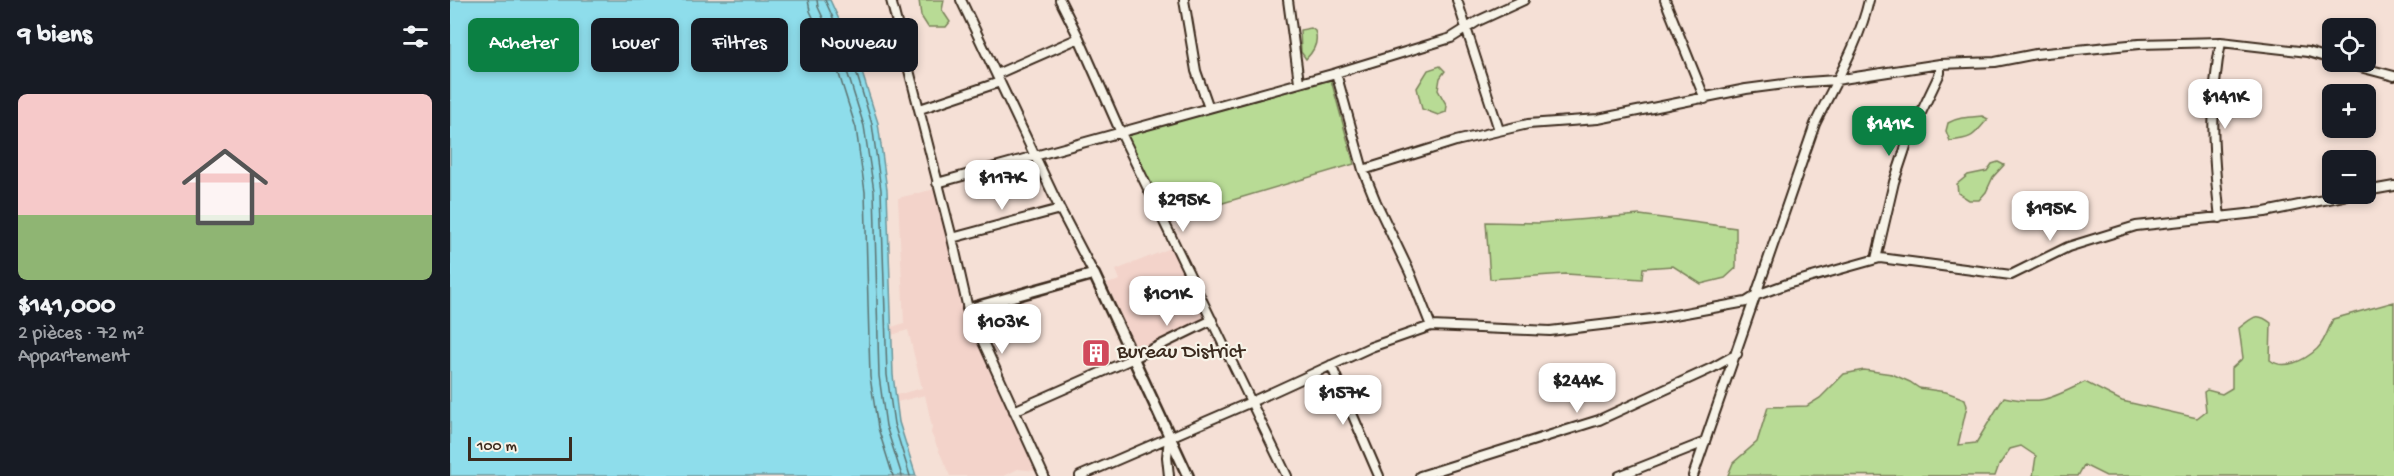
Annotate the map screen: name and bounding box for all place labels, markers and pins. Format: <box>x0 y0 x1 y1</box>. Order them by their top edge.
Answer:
pin: $141K <box>2183 79 2267 130</box>
pin: $141K <box>1847 106 1931 157</box>
pin: $117K <box>960 160 1044 211</box>
pin: $295K <box>1141 182 1225 233</box>
pin: $195K <box>2008 191 2092 242</box>
pin: $101K <box>1125 276 1209 327</box>
pin: $103K <box>960 304 1044 355</box>
building icon: Bureau District <box>1080 337 1112 369</box>
place label: Bureau District <box>1116 341 1247 366</box>
pin: $244K <box>1535 363 1619 414</box>
pin: $157K <box>1301 375 1385 426</box>

